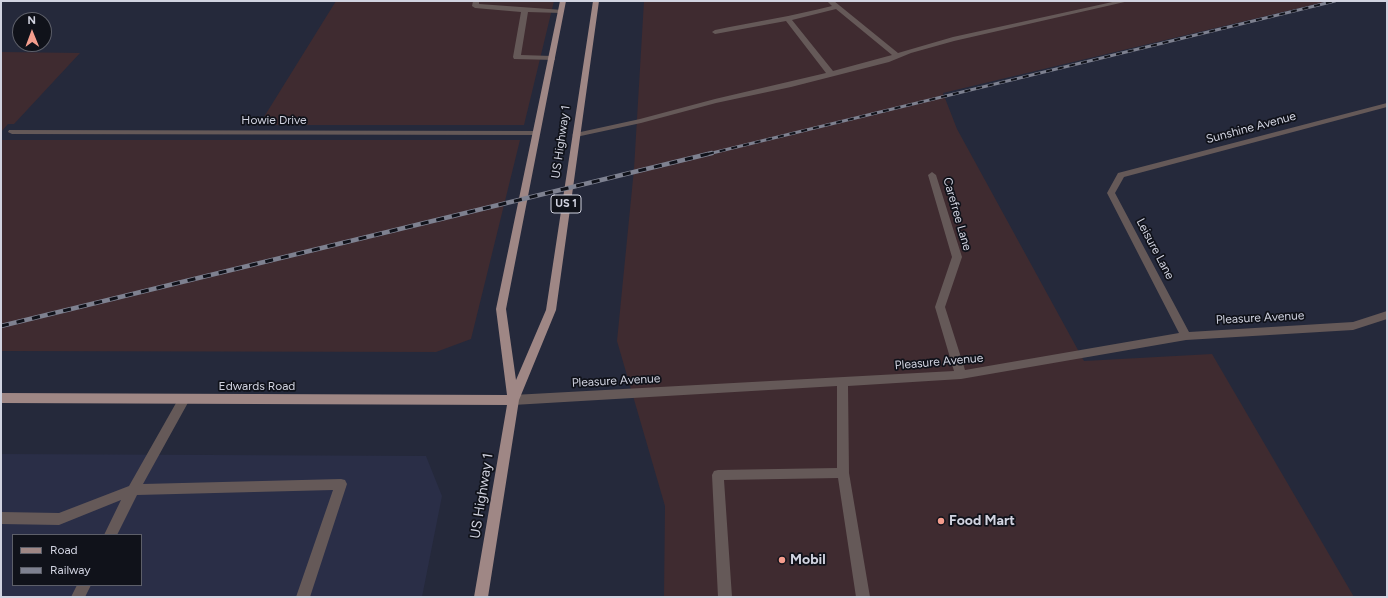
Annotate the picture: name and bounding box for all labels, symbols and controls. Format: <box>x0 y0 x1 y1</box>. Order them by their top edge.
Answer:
north arrow <box>12 12 52 52</box>
text: N <box>27 14 36 27</box>
street label: US Highway 1 <box>549 104 573 180</box>
street label: Sunshine Avenue <box>1204 109 1298 147</box>
street label: Howie Drive <box>241 113 307 127</box>
street label: Carefree Lane <box>940 176 974 252</box>
road number: US 1 <box>551 195 581 213</box>
street label: Leisure Lane <box>1133 216 1177 282</box>
street label: Pleasure Avenue <box>1215 308 1305 328</box>
street label: Pleasure Avenue <box>894 351 984 373</box>
street label: Pleasure Avenue <box>571 371 661 391</box>
street label: Edwards Road <box>219 379 295 393</box>
street label: US Highway 1 <box>467 452 497 540</box>
place label: Food Mart <box>949 513 1015 529</box>
marker: Food Mart <box>936 516 946 526</box>
legend <box>12 534 142 586</box>
text: Road <box>50 543 78 557</box>
place label: Mobil <box>790 552 826 568</box>
marker: Mobil <box>777 555 787 565</box>
text: Railway <box>50 563 91 577</box>

